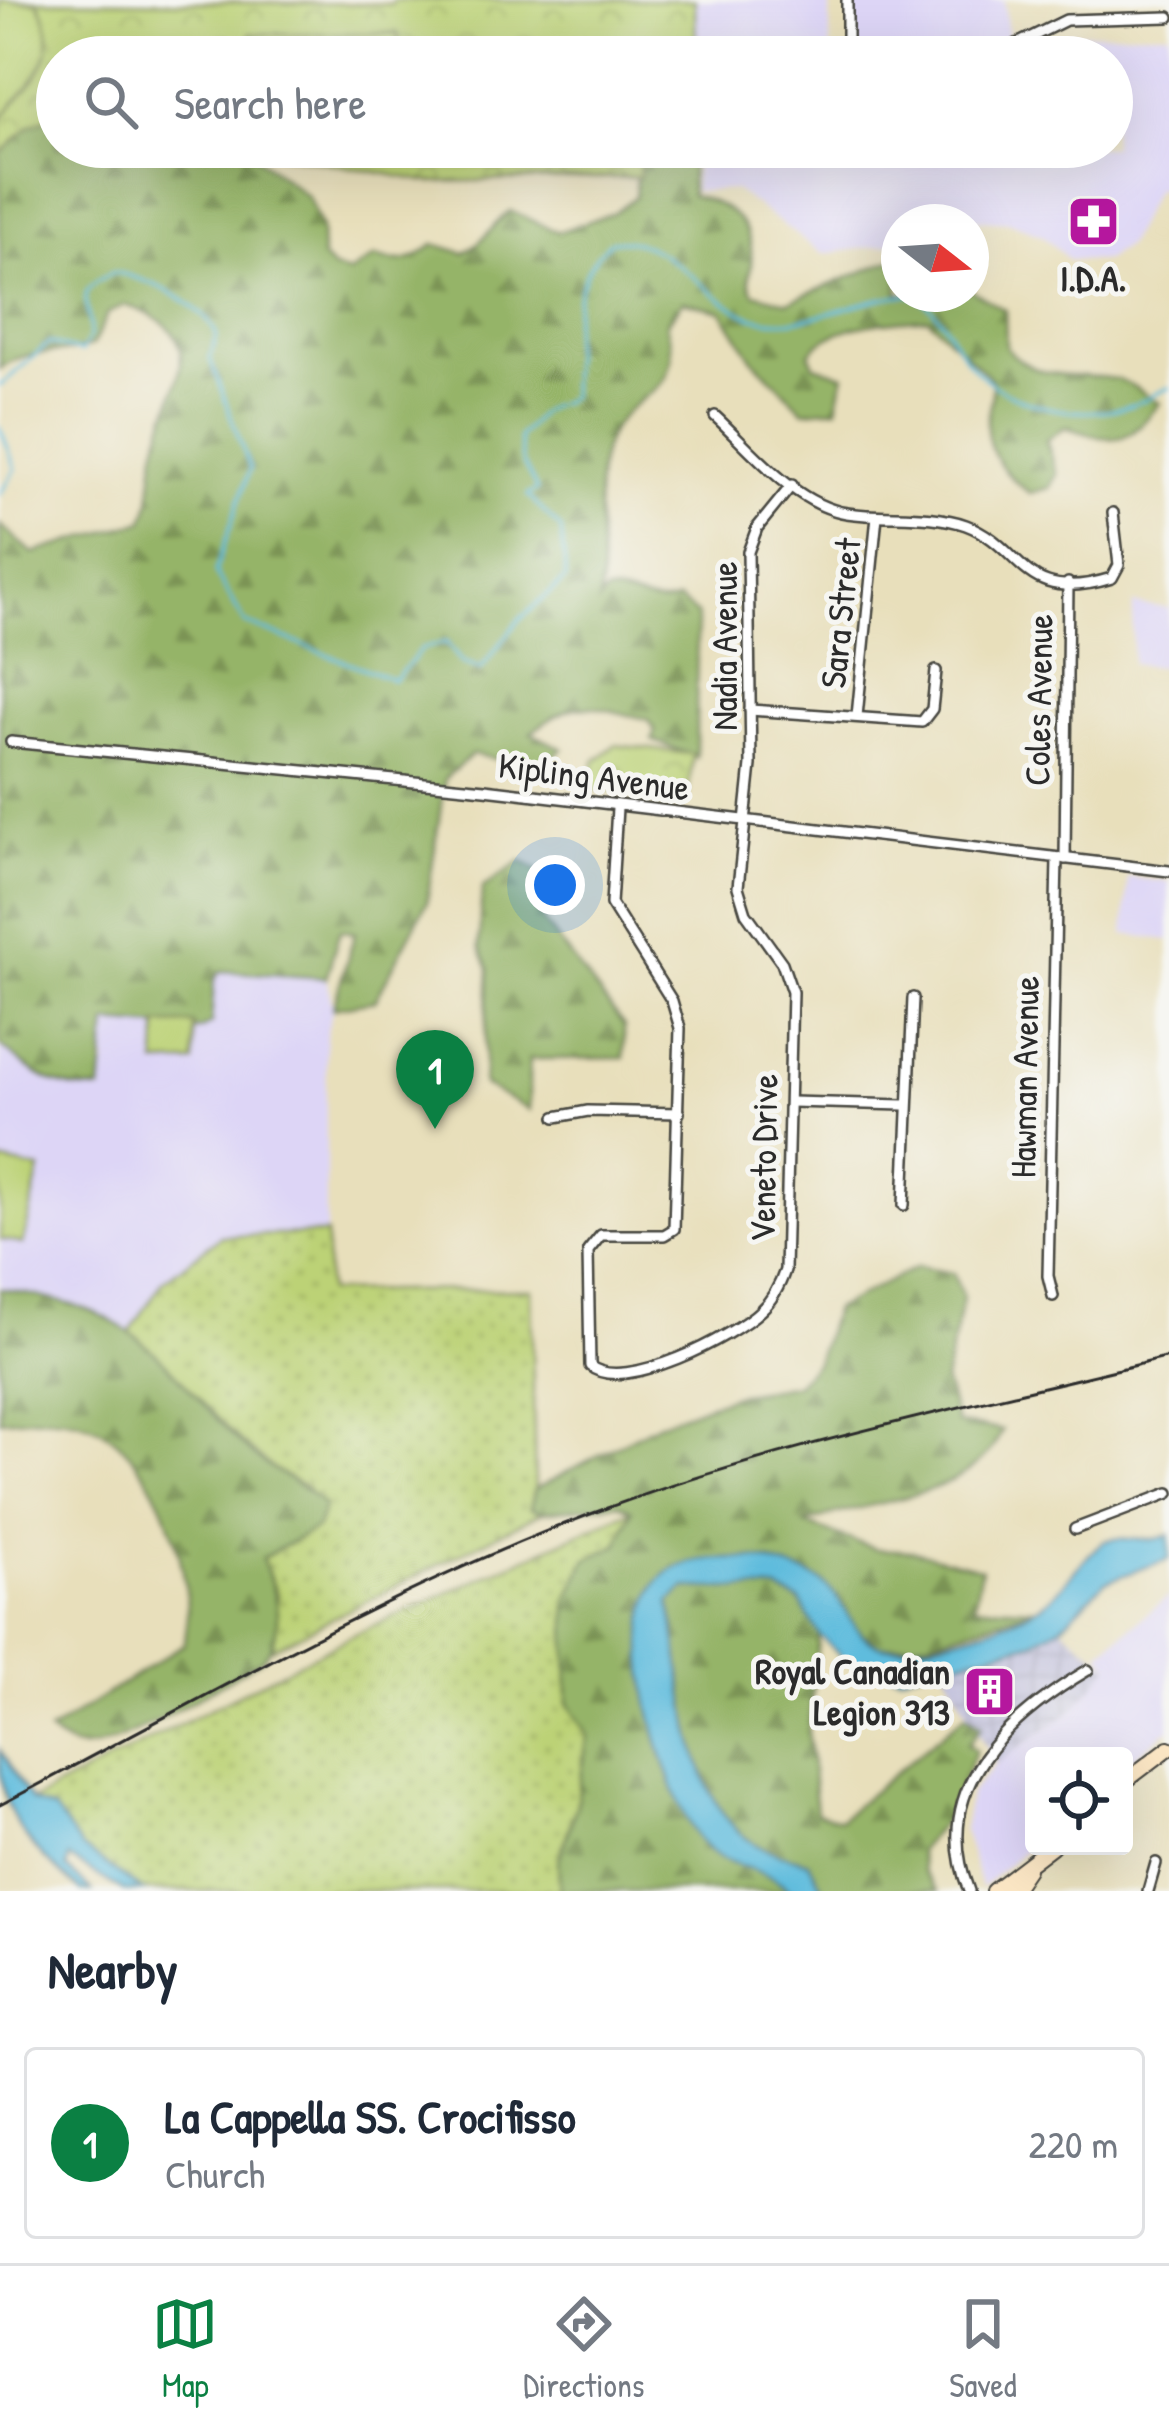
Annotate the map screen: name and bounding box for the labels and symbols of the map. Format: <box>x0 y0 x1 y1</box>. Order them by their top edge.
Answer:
pharmacy icon: I.D.A. <box>1065 194 1121 250</box>
north arrow <box>881 204 989 312</box>
place label: I.D.A. <box>1060 253 1126 302</box>
street label: Sara Street <box>807 535 872 690</box>
street label: Nadia Avenue <box>699 561 748 731</box>
street label: Coles Avenue <box>1012 614 1063 786</box>
street label: Kipling Avenue <box>496 739 692 812</box>
your location <box>525 855 585 915</box>
street label: Hawman Avenue <box>997 976 1050 1178</box>
pin: 1 <box>396 1030 474 1129</box>
street label: Veneto Drive <box>737 1074 788 1242</box>
place label: Royal Canadian Legion 313 <box>755 1646 950 1737</box>
building icon: Royal Canadian Legion 313 <box>961 1664 1017 1720</box>

